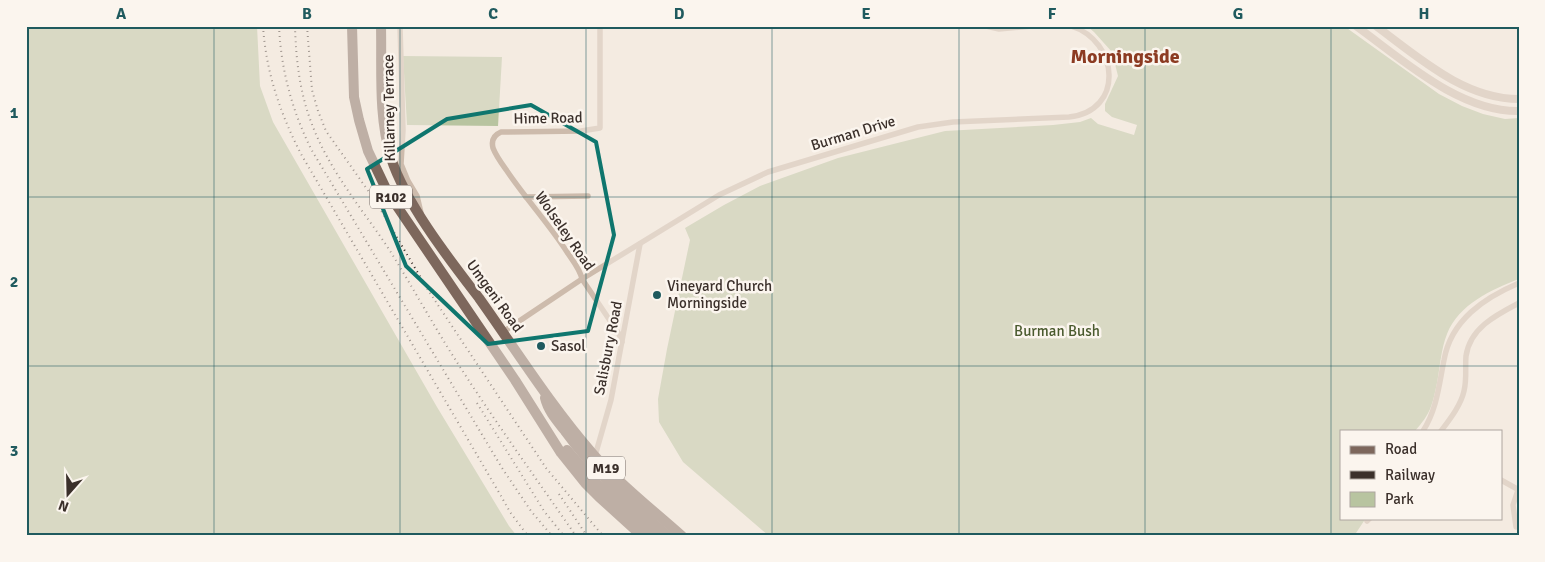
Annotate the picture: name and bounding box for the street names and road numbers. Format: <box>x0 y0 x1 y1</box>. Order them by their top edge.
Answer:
street label: Killarney Terrace <box>379 54 399 162</box>
street label: Hime Road <box>513 108 583 128</box>
street label: Burman Drive <box>809 112 897 154</box>
road number: R102 <box>370 186 412 208</box>
street label: Wolseley Road <box>531 188 599 274</box>
street label: Umgeni Road <box>463 256 527 336</box>
street label: Salisbury Road <box>590 299 626 397</box>
road number: M19 <box>587 456 625 479</box>

